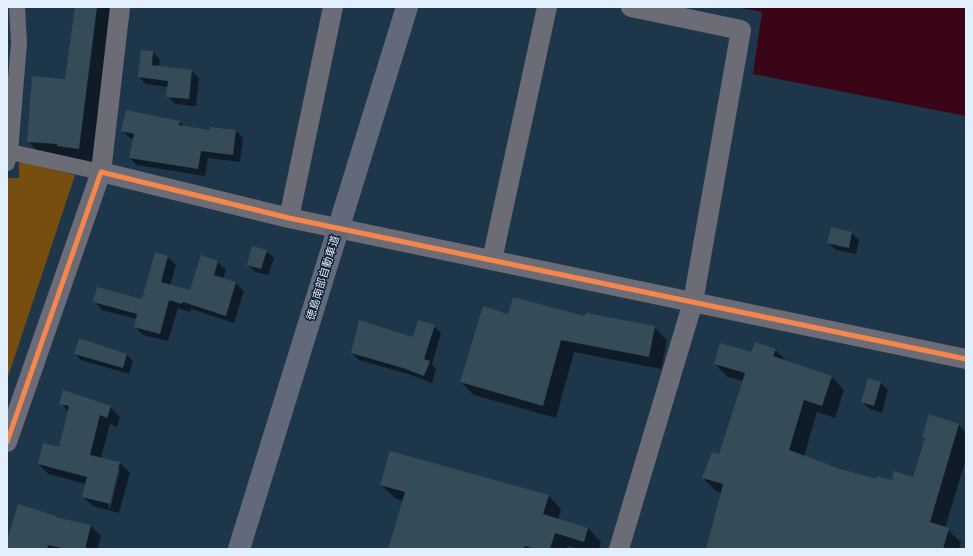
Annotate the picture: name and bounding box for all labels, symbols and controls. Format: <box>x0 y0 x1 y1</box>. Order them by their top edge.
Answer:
street label: 徳島南部自動車道 <box>304 234 342 322</box>

